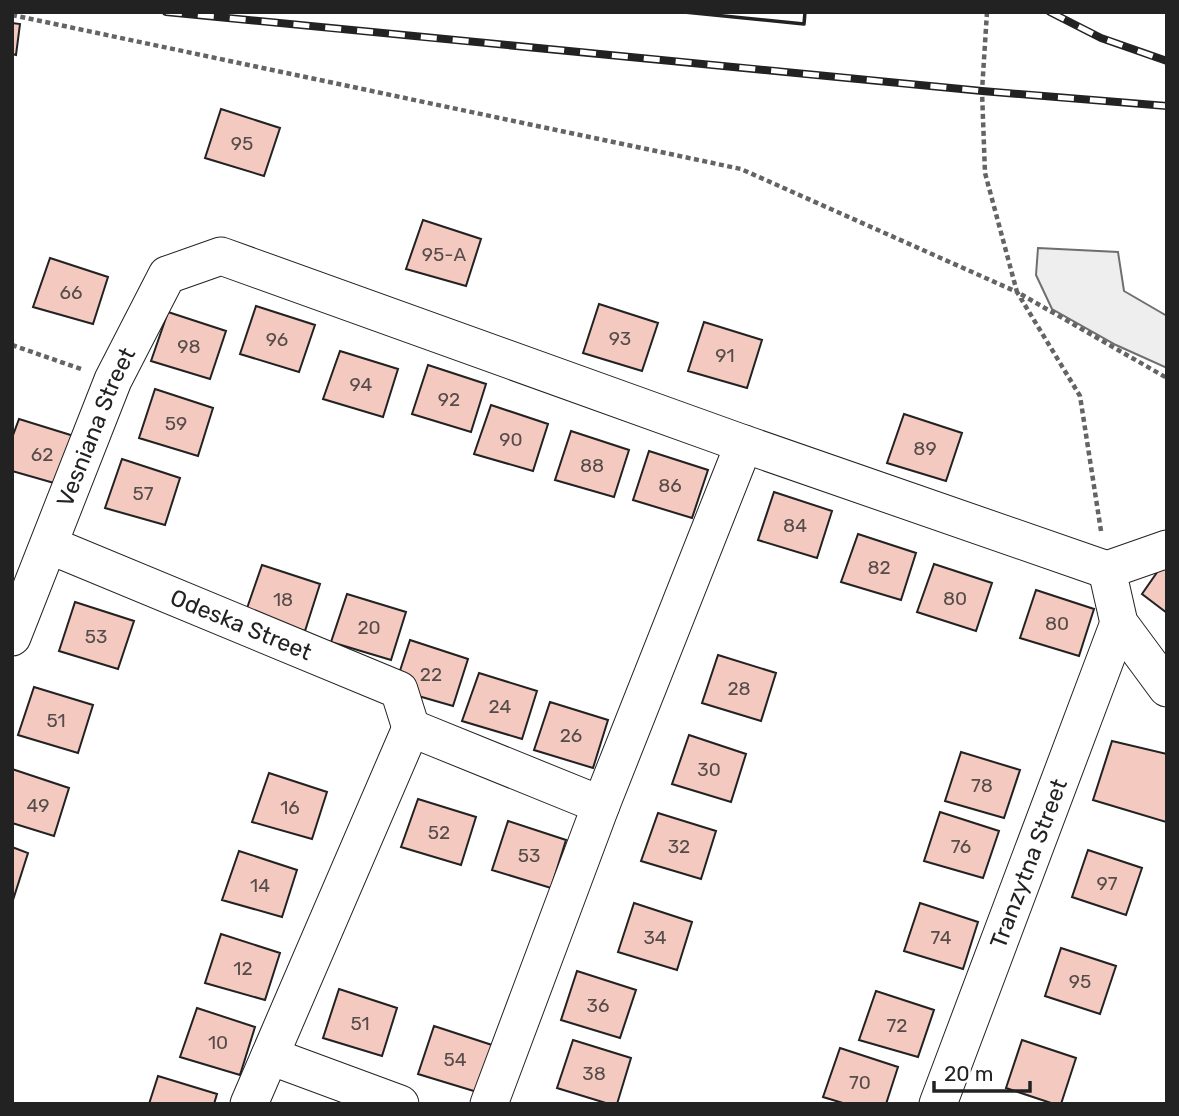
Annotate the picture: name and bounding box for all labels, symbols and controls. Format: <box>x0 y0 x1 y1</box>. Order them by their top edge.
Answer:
house number: 95 <box>231 132 253 155</box>
house number: 95-А <box>422 243 467 266</box>
house number: 66 <box>60 281 82 304</box>
house number: 93 <box>609 327 631 350</box>
house number: 96 <box>266 328 288 351</box>
house number: 98 <box>177 335 201 358</box>
street label: Vesniana Street <box>51 343 141 511</box>
house number: 91 <box>715 344 735 367</box>
house number: 94 <box>350 373 373 396</box>
house number: 92 <box>438 388 460 411</box>
house number: 59 <box>165 412 187 435</box>
house number: 90 <box>499 428 523 451</box>
house number: 89 <box>913 437 937 460</box>
house number: 62 <box>31 443 53 466</box>
house number: 88 <box>580 454 604 477</box>
house number: 86 <box>658 474 682 497</box>
house number: 57 <box>132 482 154 505</box>
house number: 84 <box>783 514 807 537</box>
house number: 82 <box>867 556 891 579</box>
street label: Odeska Street <box>166 583 316 666</box>
house number: 80 <box>943 587 967 610</box>
house number: 18 <box>273 588 293 611</box>
house number: 80 <box>1045 612 1069 635</box>
house number: 20 <box>357 616 381 639</box>
house number: 53 <box>85 625 107 648</box>
house number: 22 <box>420 663 442 686</box>
house number: 28 <box>727 677 751 700</box>
house number: 24 <box>489 695 512 718</box>
house number: 51 <box>46 709 66 732</box>
house number: 26 <box>560 724 582 747</box>
house number: 30 <box>697 758 721 781</box>
house number: 78 <box>971 774 993 797</box>
street label: Tranzytna Street <box>984 775 1073 952</box>
house number: 49 <box>27 794 49 817</box>
house number: 16 <box>280 796 300 819</box>
house number: 52 <box>428 821 450 844</box>
house number: 32 <box>668 835 690 858</box>
house number: 76 <box>951 835 971 858</box>
house number: 53 <box>518 844 540 867</box>
house number: 97 <box>1096 872 1118 895</box>
house number: 14 <box>250 874 270 897</box>
house number: 34 <box>643 926 667 949</box>
house number: 74 <box>931 926 952 949</box>
house number: 12 <box>233 957 253 980</box>
house number: 95 <box>1069 970 1091 993</box>
house number: 36 <box>587 994 609 1017</box>
house number: 51 <box>350 1012 370 1035</box>
house number: 72 <box>887 1014 907 1037</box>
house number: 10 <box>208 1031 228 1054</box>
house number: 54 <box>443 1048 467 1071</box>
scale bar <box>934 1050 1030 1094</box>
text: 20 m <box>944 1061 993 1086</box>
house number: 38 <box>582 1062 606 1085</box>
house number: 70 <box>849 1071 871 1094</box>

